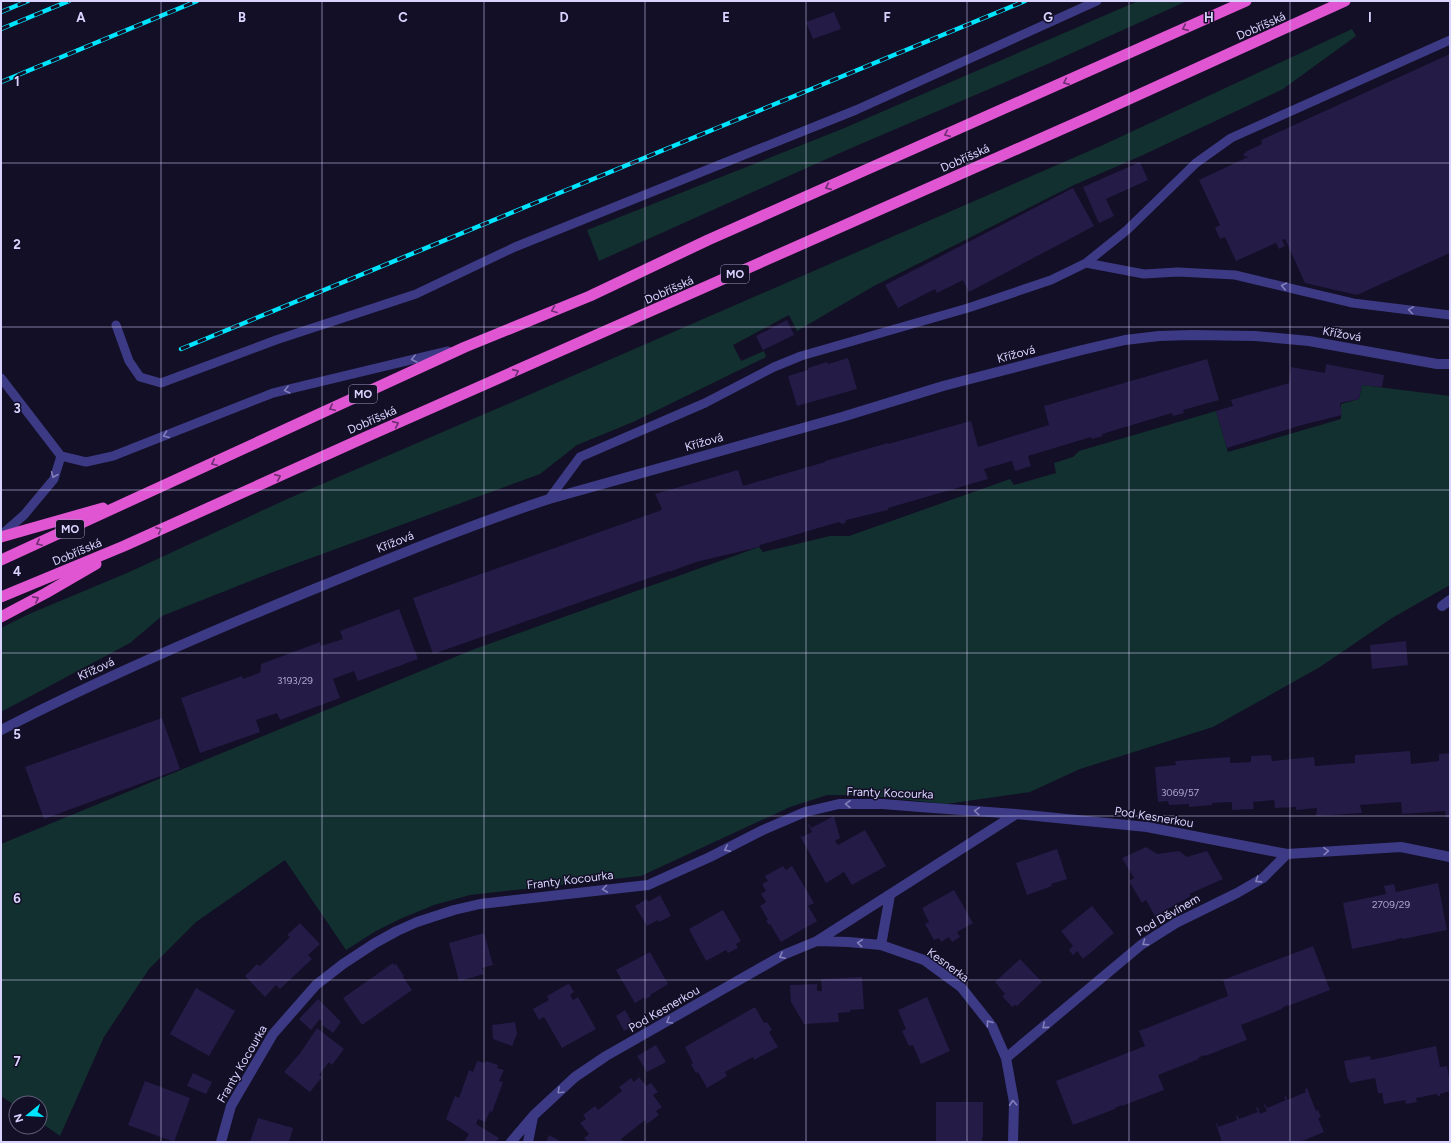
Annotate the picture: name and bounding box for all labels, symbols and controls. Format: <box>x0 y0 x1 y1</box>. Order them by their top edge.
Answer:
street label: Dobříšská <box>1234 9 1288 43</box>
text: A <box>76 10 86 25</box>
text: B <box>238 10 246 25</box>
text: C <box>398 10 408 25</box>
text: D <box>559 10 569 25</box>
text: E <box>722 10 730 25</box>
text: F <box>883 10 891 25</box>
text: G <box>1043 10 1053 25</box>
text: H <box>1204 10 1214 25</box>
text: I <box>1368 10 1372 25</box>
one-way arrow <box>1181 24 1188 32</box>
text: 1 <box>14 74 20 89</box>
one-way arrow <box>1063 77 1070 85</box>
one-way arrow <box>944 130 951 138</box>
street label: Dobříšská <box>938 141 992 175</box>
one-way arrow <box>825 182 833 190</box>
text: 2 <box>13 237 21 252</box>
road number: MO <box>721 265 749 283</box>
street label: Dobříšská <box>642 273 696 307</box>
one-way arrow <box>1281 283 1287 291</box>
one-way arrow <box>550 306 557 314</box>
one-way arrow <box>1408 306 1414 315</box>
street label: Křížová <box>1322 324 1362 344</box>
street label: Křížová <box>995 342 1037 366</box>
one-way arrow <box>411 355 417 363</box>
one-way arrow <box>512 368 519 376</box>
one-way arrow <box>284 385 291 393</box>
road number: MO <box>349 385 377 403</box>
text: 3 <box>13 401 21 416</box>
one-way arrow <box>329 403 337 411</box>
street label: Dobříšská <box>345 403 399 437</box>
one-way arrow <box>393 420 400 428</box>
street label: Křížová <box>683 430 725 454</box>
one-way arrow <box>162 431 169 439</box>
one-way arrow <box>211 458 219 466</box>
one-way arrow <box>51 472 59 479</box>
one-way arrow <box>273 474 281 482</box>
road number: MO <box>56 520 84 538</box>
one-way arrow <box>155 527 163 535</box>
street label: Křížová <box>374 528 416 556</box>
street label: Dobříšská <box>50 535 104 569</box>
one-way arrow <box>36 538 43 546</box>
text: 4 <box>13 564 21 579</box>
one-way arrow <box>31 596 39 604</box>
street label: Křížová <box>75 654 117 684</box>
house number: 3193/29 <box>277 674 313 687</box>
text: 5 <box>13 727 21 742</box>
street label: Franty Kocourka <box>846 784 934 802</box>
house number: 3069/57 <box>1161 786 1200 799</box>
one-way arrow <box>845 800 851 808</box>
street label: Pod Kesnerkou <box>1113 804 1195 830</box>
one-way arrow <box>974 807 980 816</box>
one-way arrow <box>723 844 731 851</box>
one-way arrow <box>1323 847 1329 856</box>
street label: Franty Kocourka <box>526 868 614 892</box>
one-way arrow <box>1256 876 1263 883</box>
one-way arrow <box>602 885 608 894</box>
text: 6 <box>13 891 21 906</box>
street label: Pod Děvínem <box>1134 891 1202 939</box>
house number: 2709/29 <box>1372 898 1410 911</box>
one-way arrow <box>1142 938 1149 946</box>
one-way arrow <box>857 939 863 948</box>
street label: Kesnerka <box>924 945 972 985</box>
one-way arrow <box>778 952 786 959</box>
street label: Pod Kesnerkou <box>626 983 702 1035</box>
one-way arrow <box>666 1016 673 1023</box>
one-way arrow <box>986 1020 994 1027</box>
one-way arrow <box>1042 1021 1049 1028</box>
street label: Franty Kocourka <box>214 1023 270 1105</box>
text: 7 <box>13 1054 21 1069</box>
one-way arrow <box>557 1086 565 1094</box>
north arrow <box>8 1095 48 1135</box>
one-way arrow <box>1009 1100 1018 1106</box>
text: N <box>11 1112 26 1124</box>

